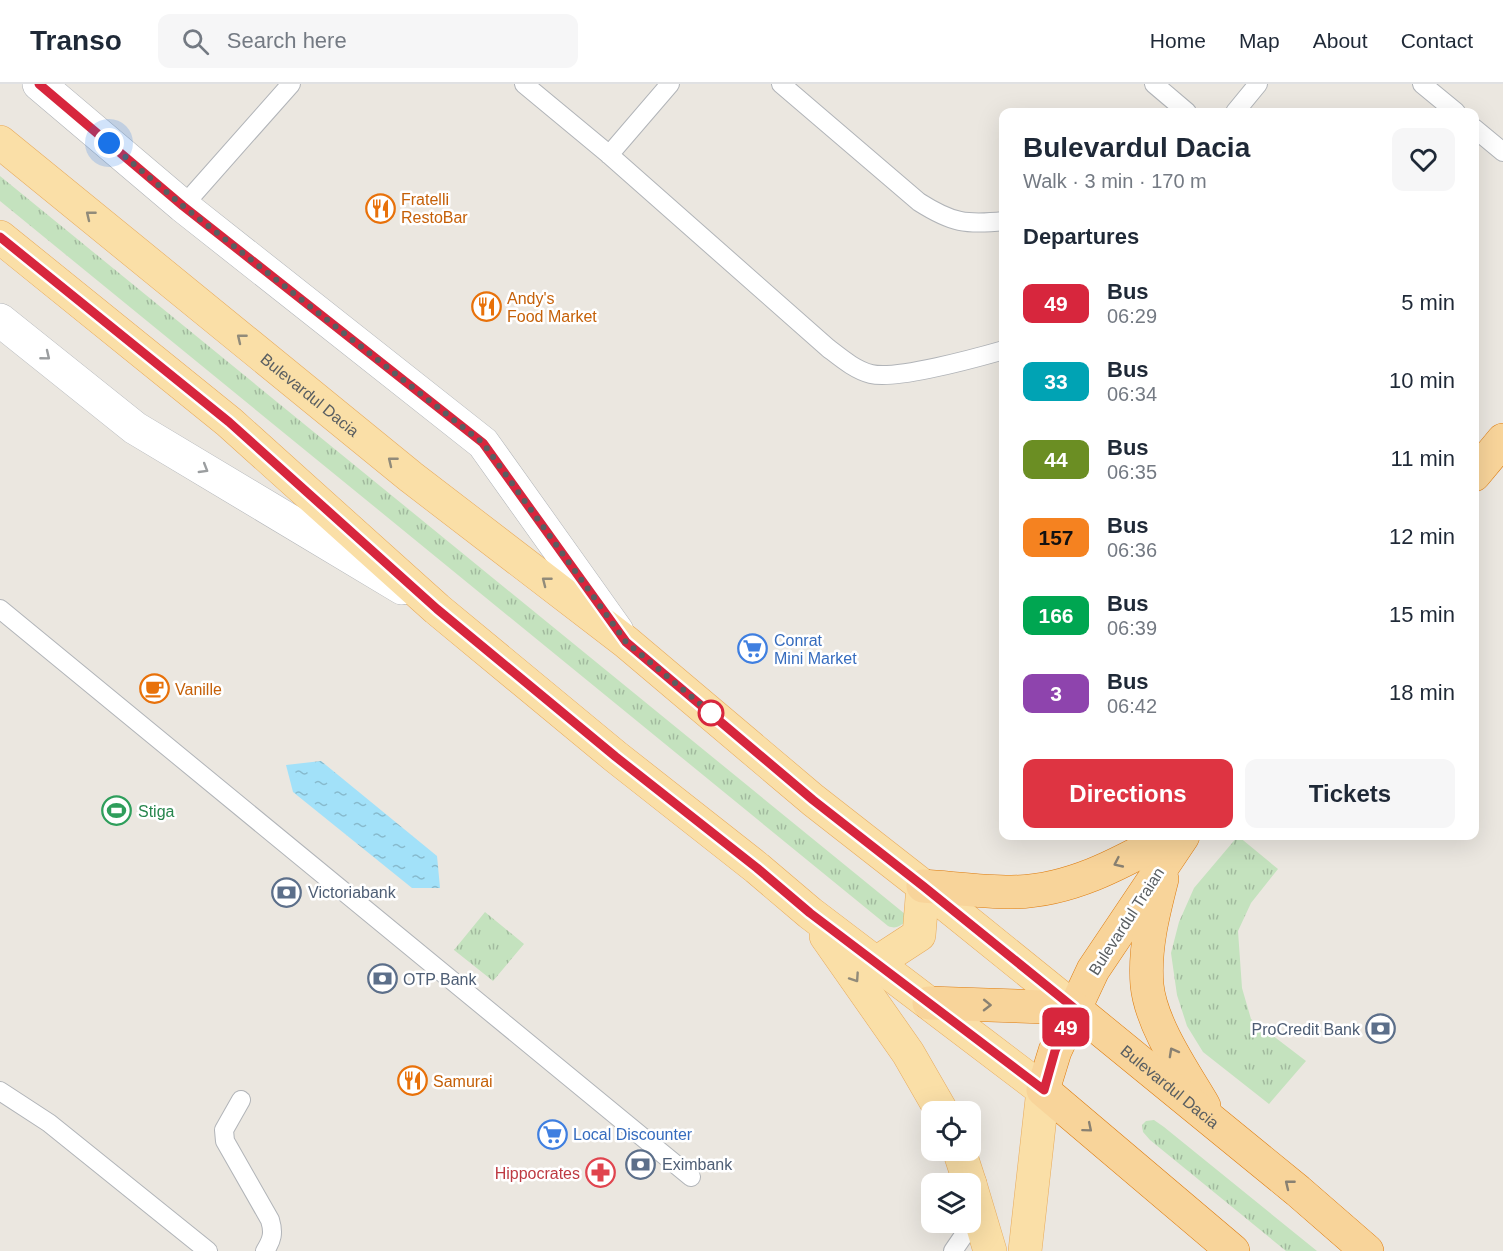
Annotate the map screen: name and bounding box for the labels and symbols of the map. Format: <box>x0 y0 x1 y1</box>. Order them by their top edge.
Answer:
your location <box>94 128 124 158</box>
place label: Fratelli RestoBar <box>401 191 468 226</box>
restaurant icon: Fratelli RestoBar <box>364 192 396 224</box>
one-way arrow <box>85 211 96 222</box>
place label: Andy's Food Market <box>507 290 597 325</box>
restaurant icon: Andy's Food Market <box>470 291 502 323</box>
one-way arrow <box>237 334 248 345</box>
one-way arrow <box>39 349 50 360</box>
street label: Bulevardul Dacia <box>257 350 362 440</box>
one-way arrow <box>388 457 399 468</box>
one-way arrow <box>198 462 208 474</box>
one-way arrow <box>542 577 553 588</box>
place label: Conrat Mini Market <box>774 632 857 667</box>
supermarket icon: Conrat Mini Market <box>737 633 769 665</box>
cafe icon: Vanille <box>138 673 170 705</box>
place label: Vanille <box>175 681 222 698</box>
unlabelled marker <box>698 700 724 726</box>
sports icon: Stiga <box>101 795 133 827</box>
place label: Stiga <box>138 803 175 820</box>
one-way arrow <box>1114 856 1125 868</box>
street label: Bulevardul Traian <box>1085 864 1167 978</box>
bank icon: Victoriabank <box>271 876 303 908</box>
place label: Victoriabank <box>308 884 397 901</box>
bank icon: OTP Bank <box>366 963 398 995</box>
place label: OTP Bank <box>403 971 478 988</box>
one-way arrow <box>848 972 859 983</box>
one-way arrow <box>983 998 992 1011</box>
line badge: 49 <box>1039 1008 1093 1046</box>
bank icon: ProCredit Bank <box>1365 1013 1397 1045</box>
place label: ProCredit Bank <box>1252 1021 1361 1038</box>
street label: Bulevardul Dacia <box>1117 1042 1222 1132</box>
one-way arrow <box>1169 1048 1181 1058</box>
restaurant icon: Samurai <box>396 1065 428 1097</box>
place label: Samurai <box>433 1073 493 1090</box>
supermarket icon: Local Discounter <box>536 1118 568 1150</box>
one-way arrow <box>1081 1121 1092 1132</box>
place label: Local Discounter <box>573 1126 693 1143</box>
bank icon: Eximbank <box>625 1148 657 1180</box>
place label: Eximbank <box>662 1156 733 1173</box>
pharmacy icon: Hippocrates <box>585 1157 617 1189</box>
place label: Hippocrates <box>495 1165 580 1182</box>
one-way arrow <box>1285 1180 1296 1191</box>

